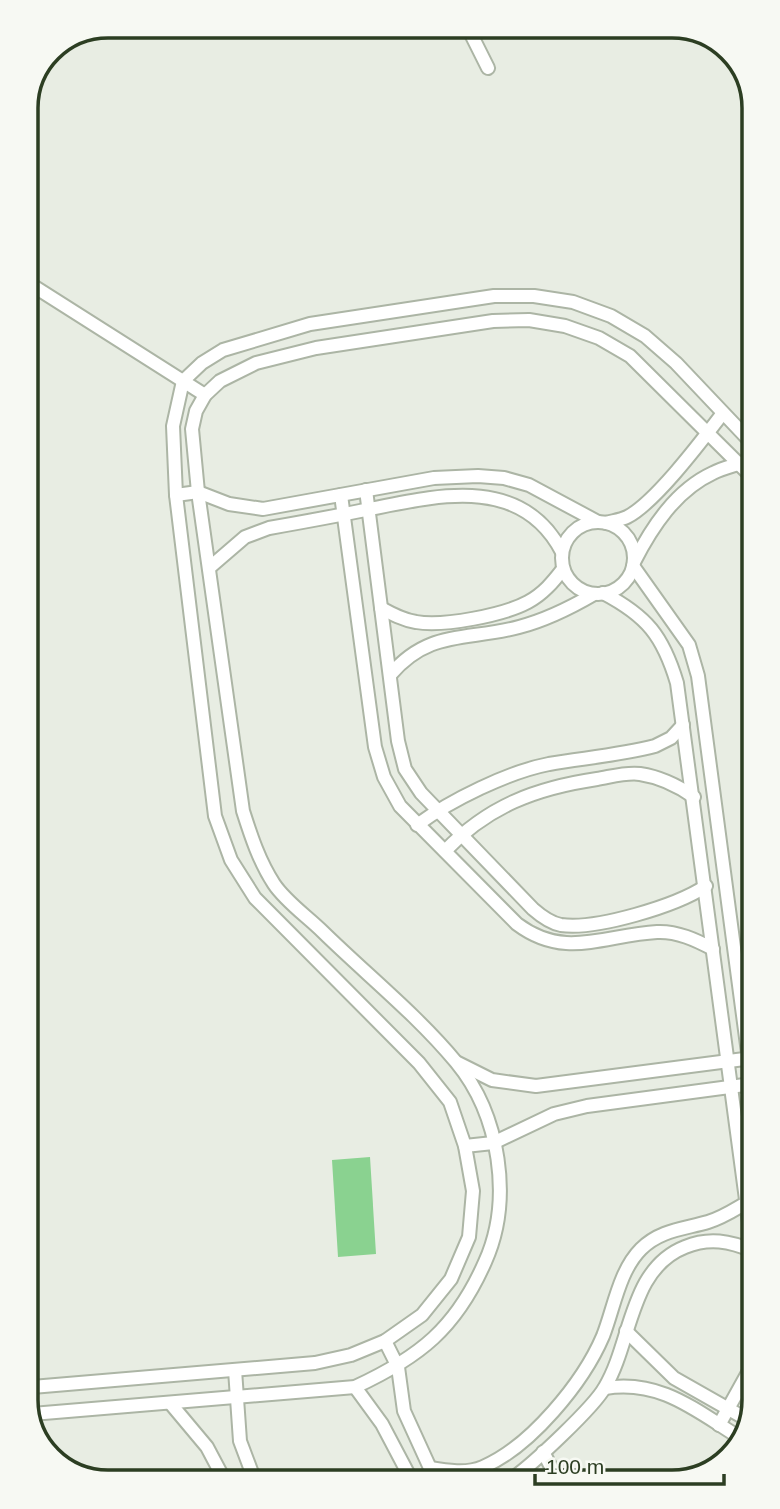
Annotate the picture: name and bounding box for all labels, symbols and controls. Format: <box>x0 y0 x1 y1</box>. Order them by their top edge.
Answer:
scale bar <box>535 1442 724 1486</box>
text: 100 m <box>546 1455 604 1478</box>

